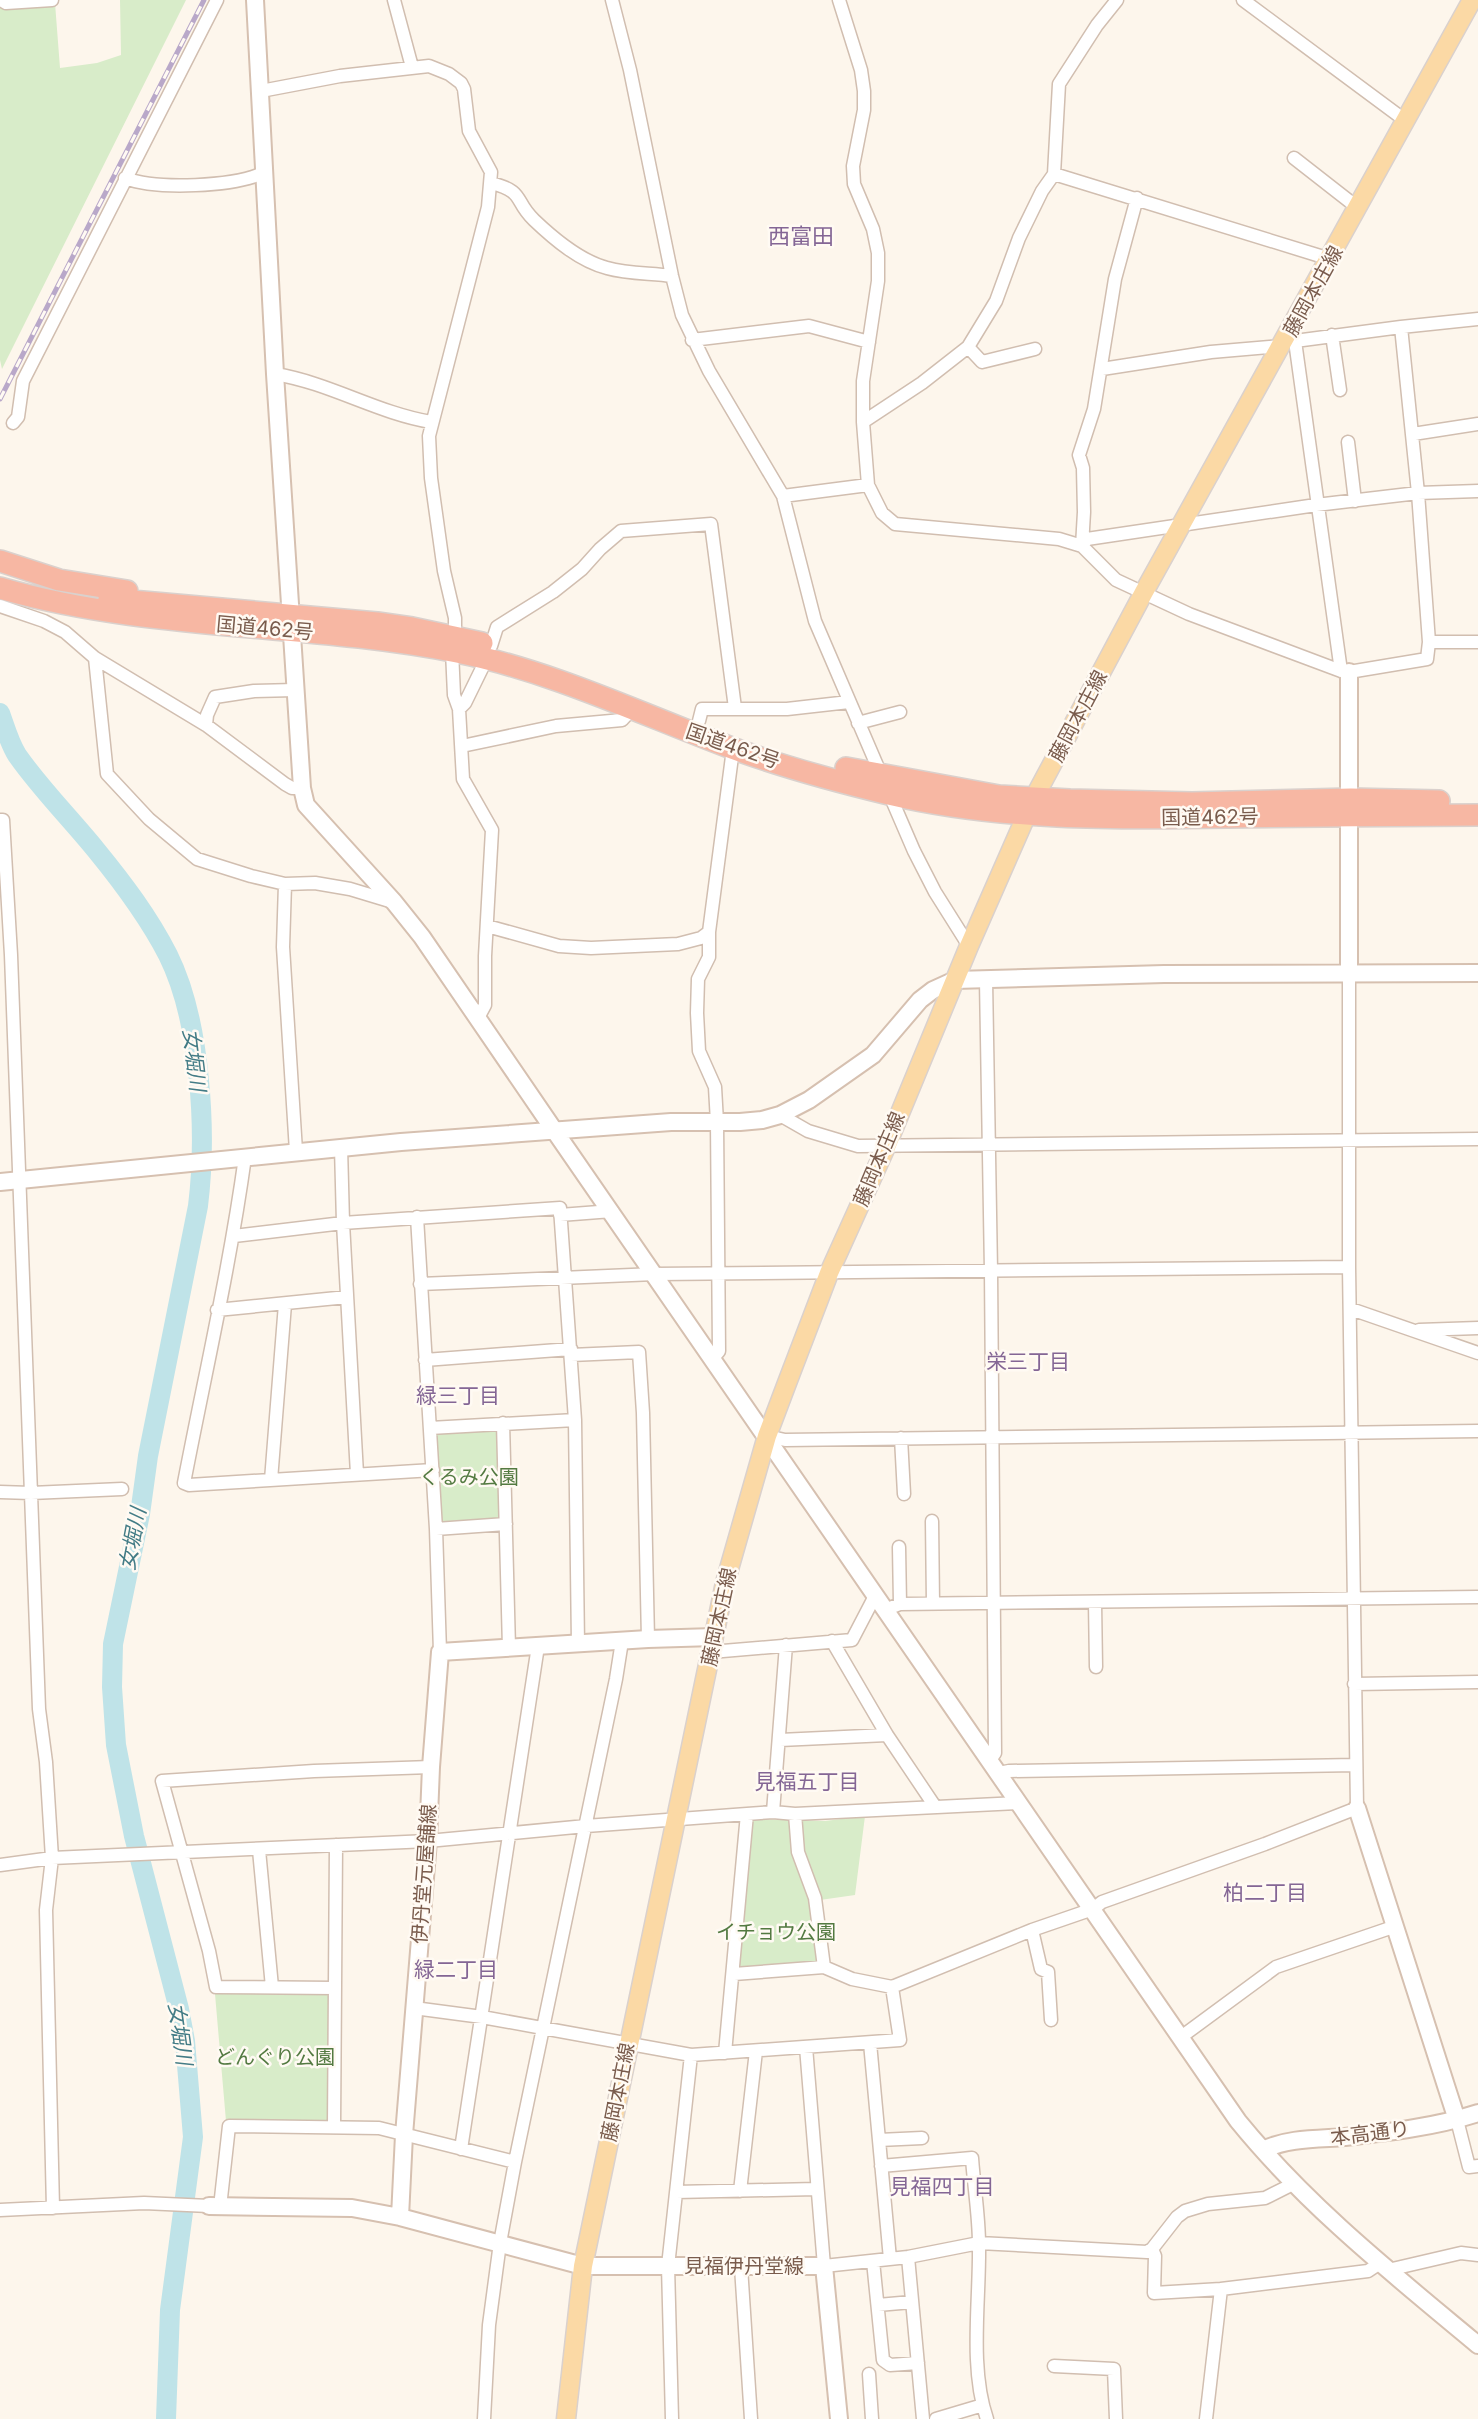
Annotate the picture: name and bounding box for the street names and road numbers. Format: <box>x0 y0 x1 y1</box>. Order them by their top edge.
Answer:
street label: 藤岡本庄線 <box>1278 241 1348 341</box>
street label: 国道462号 <box>215 612 315 644</box>
street label: 藤岡本庄線 <box>1044 666 1112 766</box>
street label: 国道462号 <box>683 719 783 773</box>
street label: 国道462号 <box>1161 804 1259 830</box>
street label: 藤岡本庄線 <box>848 1108 910 1210</box>
street label: 藤岡本庄線 <box>697 1566 741 1668</box>
street label: 伊丹堂元屋舗線 <box>407 1803 441 1945</box>
street label: 藤岡本庄線 <box>597 2041 639 2143</box>
street label: 本高通り <box>1329 2116 1411 2150</box>
street label: 見福伊丹堂線 <box>684 2254 804 2278</box>

